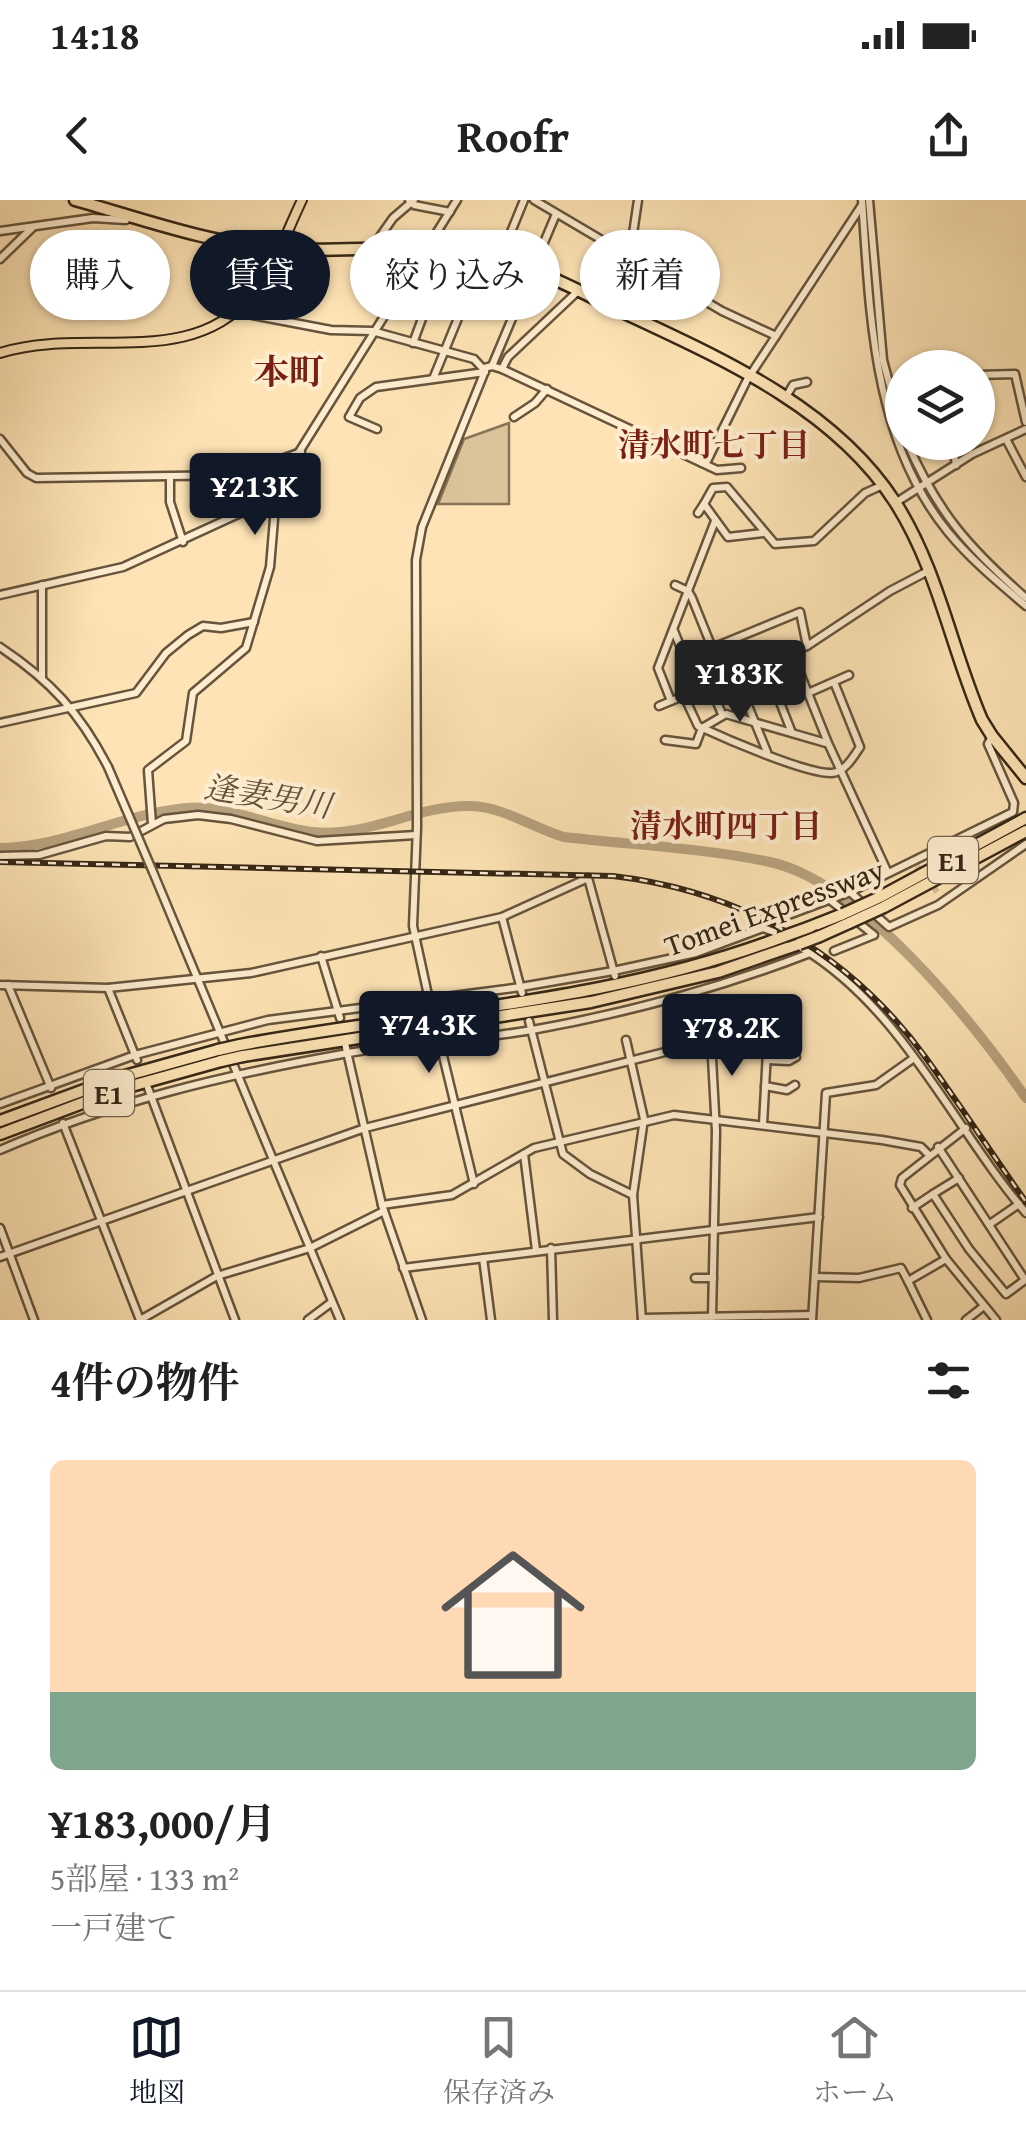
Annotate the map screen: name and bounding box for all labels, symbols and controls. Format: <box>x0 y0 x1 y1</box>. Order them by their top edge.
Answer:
text: 14:18 <box>50 7 140 63</box>
text: Roofr <box>457 103 569 168</box>
icon: back <box>50 108 105 163</box>
icon: share <box>921 108 976 163</box>
chip: 購入 <box>30 230 170 320</box>
chip: 賃貸 <box>190 230 330 320</box>
chip: 絞り込み <box>350 230 560 320</box>
chip: 新着 <box>580 230 720 320</box>
district label: 本町 <box>254 346 324 397</box>
map controls <box>885 350 995 460</box>
button: layers <box>885 350 995 460</box>
district label: 清水町七丁目 <box>618 421 810 468</box>
pin: ¥213K <box>185 453 325 538</box>
text: ¥213K <box>212 462 298 509</box>
pin: ¥183K <box>670 640 810 725</box>
text: ¥183K <box>697 649 783 696</box>
water label: 逢妻男川 <box>201 763 338 830</box>
district label: 清水町四丁目 <box>630 802 822 849</box>
road number: E1 <box>928 837 978 883</box>
street label: Tomei Expressway <box>658 847 890 967</box>
pin: ¥74.3K <box>348 991 510 1076</box>
pin: ¥78.2K <box>651 994 813 1079</box>
text: ¥74.3K <box>381 1000 477 1047</box>
text: ¥78.2K <box>684 1003 780 1050</box>
road number: E1 <box>84 1070 134 1116</box>
text: 4件の物件 <box>50 1351 240 1412</box>
icon: filters <box>921 1353 976 1408</box>
icon: home <box>423 1525 603 1705</box>
text: ¥183,000/月 <box>50 1792 276 1853</box>
text: 5部屋 · 133 m² <box>50 1855 239 1902</box>
text: 一戸建て <box>50 1904 178 1951</box>
tab: 地図 <box>129 2010 185 2112</box>
tab: 保存済み <box>443 2010 555 2112</box>
tab: ホーム <box>813 2010 897 2112</box>

